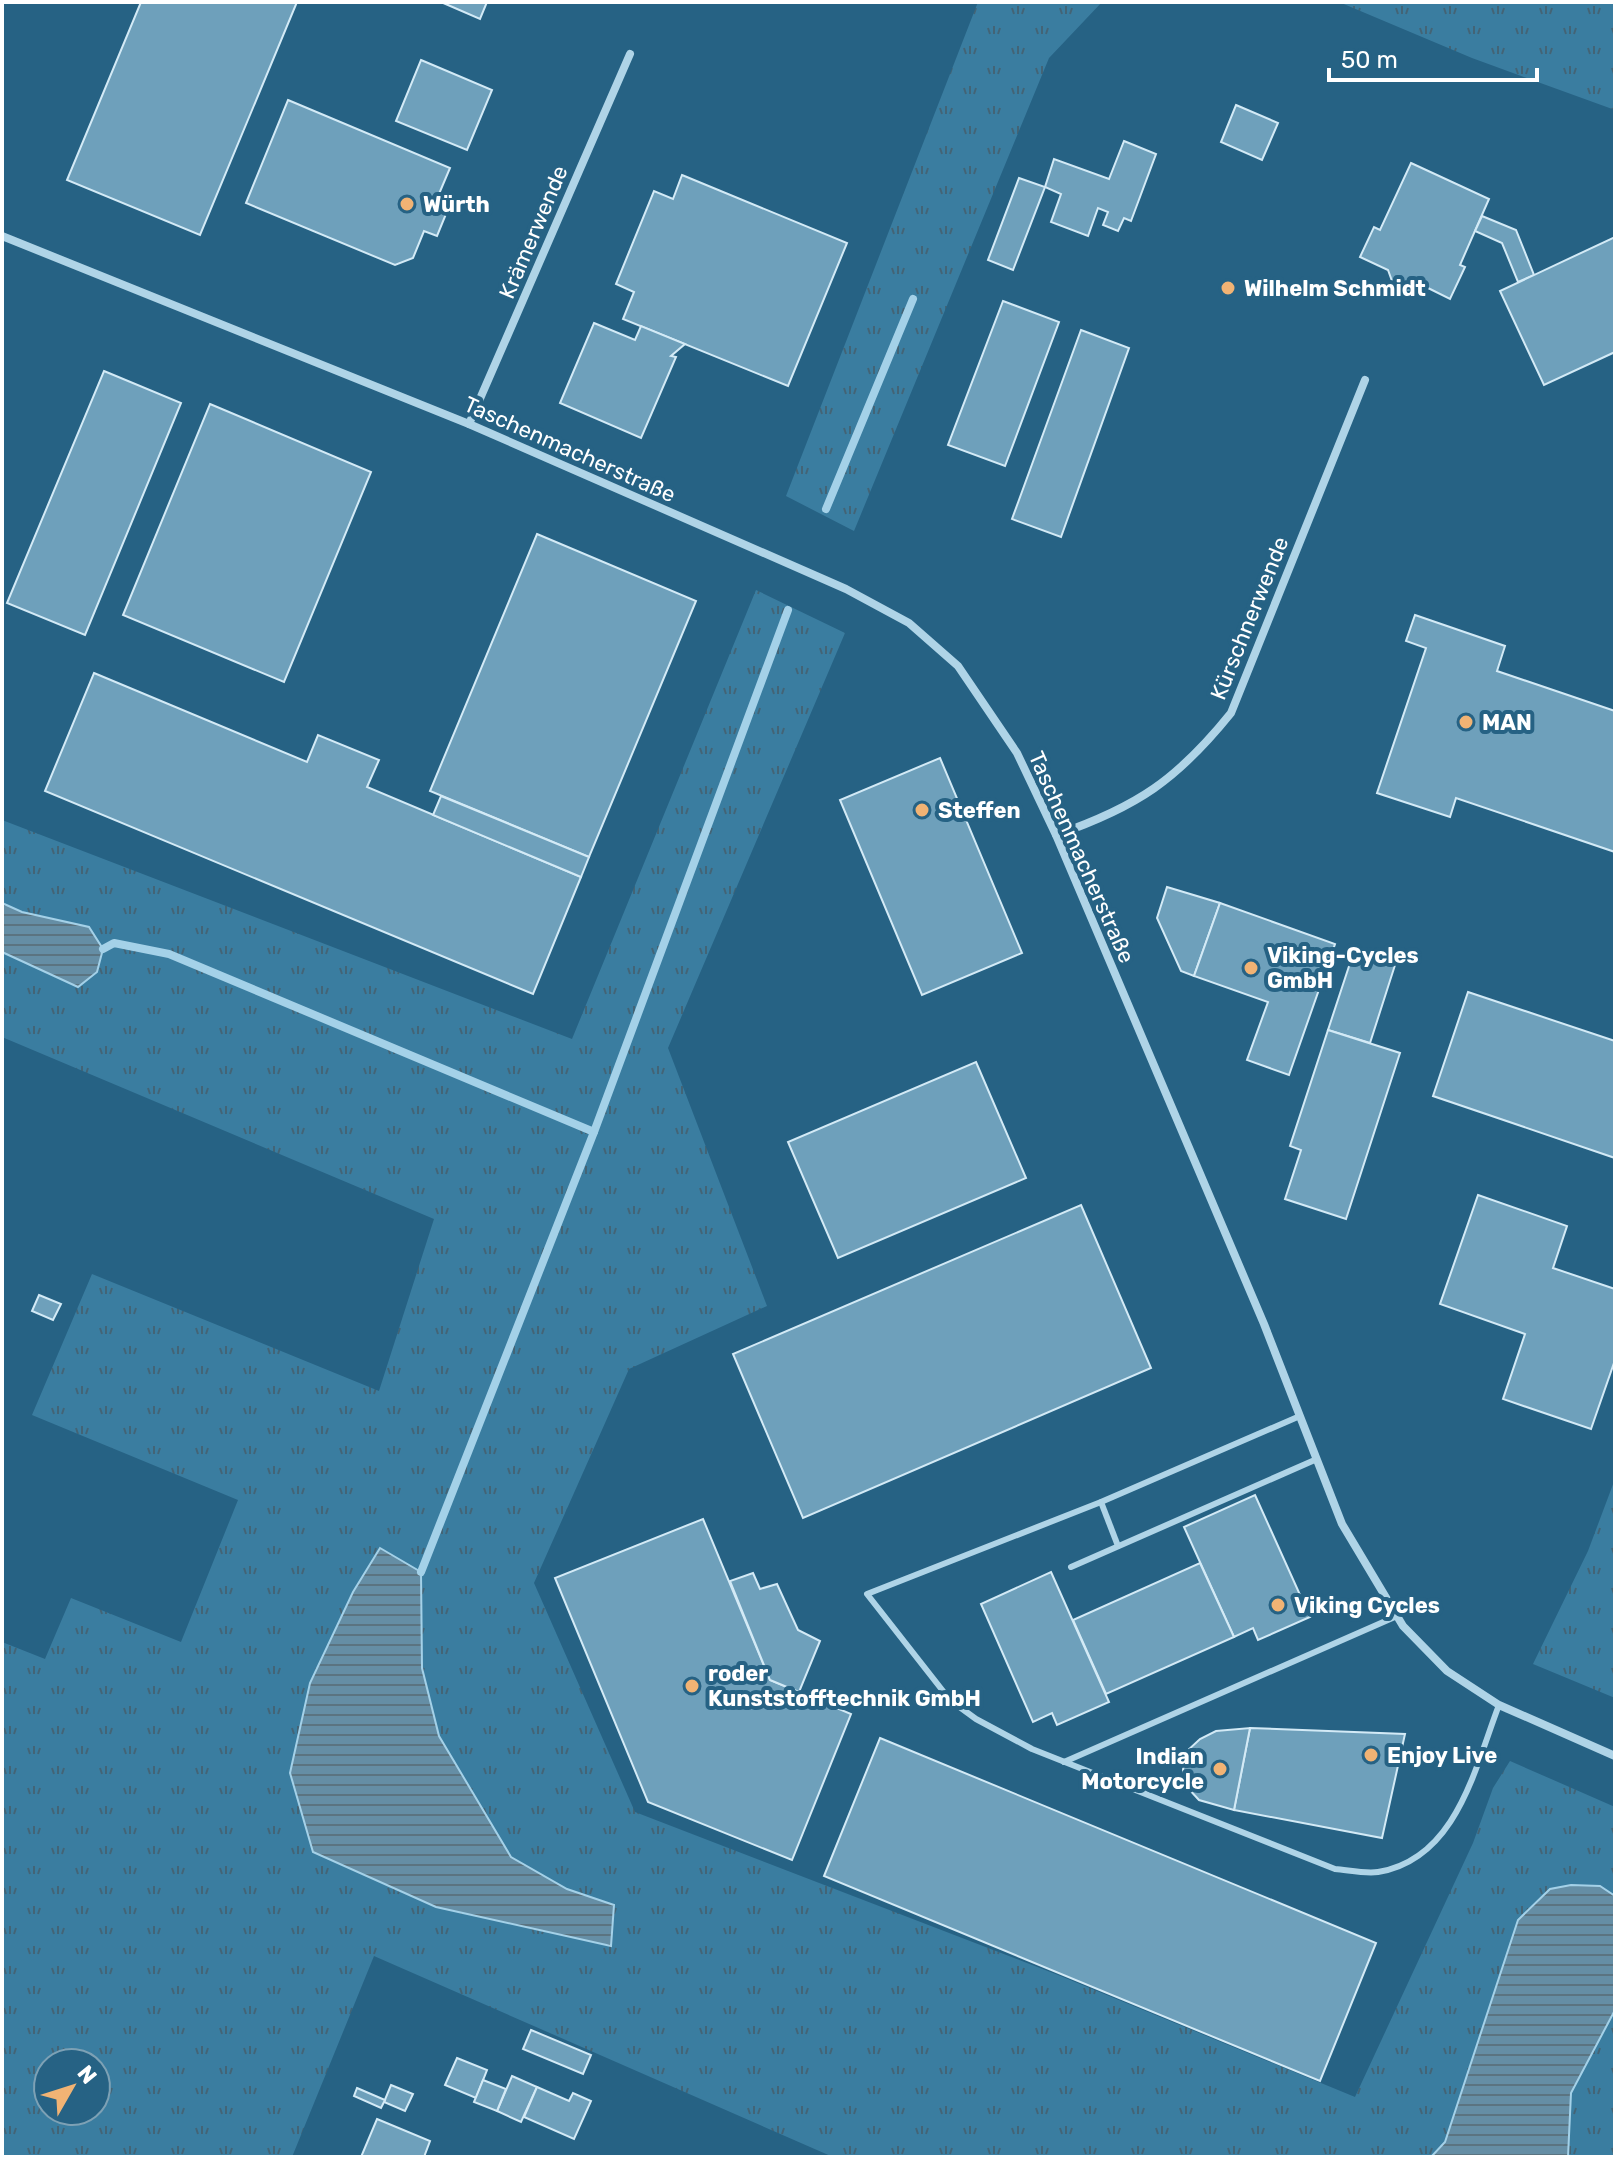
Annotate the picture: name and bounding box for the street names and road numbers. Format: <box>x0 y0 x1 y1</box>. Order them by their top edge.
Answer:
street label: Krämerwende <box>493 161 574 303</box>
street label: Taschenmacherstraße <box>460 391 680 508</box>
street label: Kürschnerwende <box>1204 533 1294 704</box>
street label: Taschenmacherstraße <box>1023 747 1140 967</box>

